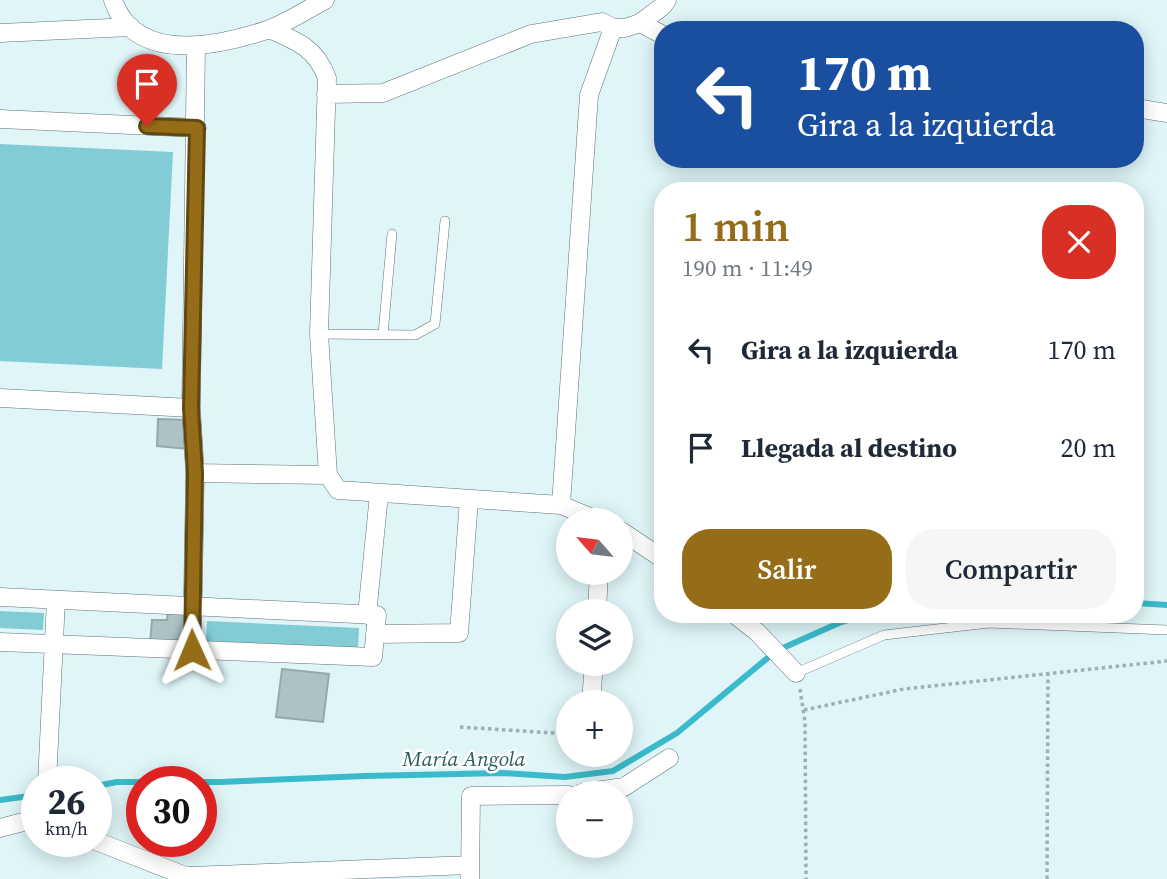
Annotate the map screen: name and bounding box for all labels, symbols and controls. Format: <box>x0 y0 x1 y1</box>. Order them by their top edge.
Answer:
text: 170 m <box>797 39 932 106</box>
icon: left <box>682 49 773 140</box>
pin <box>117 54 177 126</box>
icon: arrive <box>128 65 166 103</box>
text: Gira a la izquierda <box>797 103 1056 147</box>
text: 1 min <box>682 197 790 255</box>
button: close <box>1042 205 1116 279</box>
text: 190 m · 11:49 <box>682 252 813 284</box>
icon: left <box>682 331 720 369</box>
text: Gira a la izquierda <box>741 332 958 368</box>
text: 170 m <box>1048 332 1116 368</box>
icon: arrive <box>682 429 720 467</box>
text: Llegada al destino <box>741 430 957 466</box>
text: 20 m <box>1061 430 1116 466</box>
north arrow <box>556 508 634 584</box>
map controls <box>556 508 633 858</box>
button: Salir <box>682 529 892 609</box>
button: Compartir <box>906 529 1116 609</box>
button: layers <box>556 599 633 676</box>
position arrow <box>155 613 229 687</box>
button: + <box>556 690 633 767</box>
water label: María Angola <box>402 744 525 773</box>
speed limit sign: 30 <box>126 766 217 857</box>
text: 26 <box>48 778 85 826</box>
button: − <box>556 781 633 858</box>
text: km/h <box>45 816 88 841</box>

